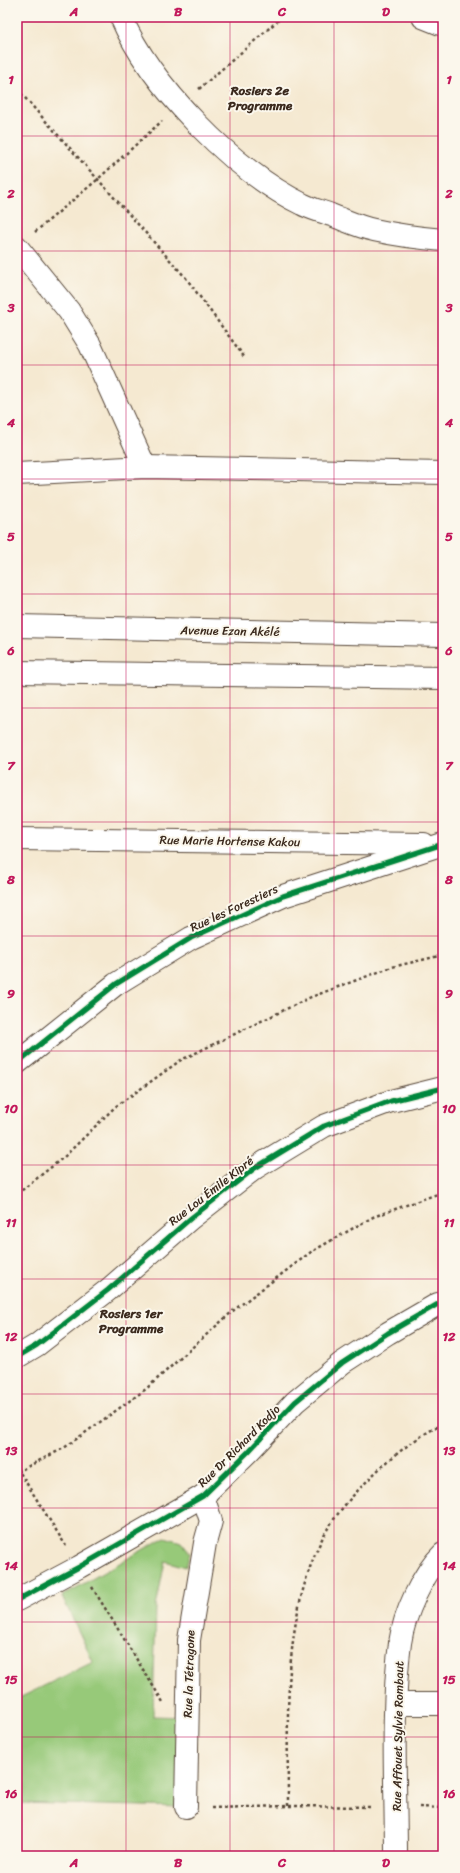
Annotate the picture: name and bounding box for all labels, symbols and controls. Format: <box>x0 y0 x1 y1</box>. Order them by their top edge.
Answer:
text: A <box>69 0 78 23</box>
text: B <box>174 0 183 23</box>
text: C <box>277 0 287 23</box>
text: D <box>382 0 390 23</box>
text: 1 <box>8 68 14 91</box>
text: 1 <box>446 68 452 91</box>
district label: Rosiers 2e Programme <box>228 79 293 117</box>
text: 2 <box>6 182 15 205</box>
text: 2 <box>444 182 453 205</box>
text: 3 <box>6 296 15 319</box>
text: 3 <box>444 296 453 319</box>
text: 4 <box>6 411 16 434</box>
text: 4 <box>444 411 454 434</box>
text: 5 <box>7 525 15 548</box>
text: 5 <box>445 525 453 548</box>
street label: Avenue Ezan Akélé <box>179 619 280 643</box>
text: 6 <box>6 639 15 662</box>
text: 6 <box>444 639 453 662</box>
text: 7 <box>7 754 16 777</box>
text: 7 <box>445 754 454 777</box>
street label: Rue Marie Hortense Kakou <box>159 829 301 853</box>
text: 8 <box>6 868 15 891</box>
text: 8 <box>444 868 453 891</box>
street label: Rue les Forestiers <box>186 878 282 938</box>
text: 9 <box>7 982 15 1005</box>
text: 9 <box>445 982 453 1005</box>
text: 10 <box>4 1097 18 1120</box>
text: 10 <box>442 1097 456 1120</box>
street label: Rue Lou Émile Kipré <box>163 1150 259 1232</box>
text: 11 <box>5 1211 17 1234</box>
text: 11 <box>443 1211 455 1234</box>
district label: Rosiers 1er Programme <box>99 1302 164 1340</box>
text: 12 <box>4 1325 18 1348</box>
text: 12 <box>442 1325 456 1348</box>
street label: Rue Dr Richard Kodjo <box>192 1399 286 1493</box>
text: 13 <box>5 1439 18 1462</box>
text: 13 <box>443 1439 456 1462</box>
text: 14 <box>4 1554 19 1577</box>
text: 14 <box>442 1554 457 1577</box>
street label: Rue la Tétragone <box>176 1629 202 1718</box>
street label: Rue Affouet Sylvie Rombaut <box>386 1661 410 1811</box>
text: 15 <box>4 1668 18 1691</box>
text: 15 <box>442 1668 456 1691</box>
text: 16 <box>5 1782 18 1805</box>
text: 16 <box>443 1782 456 1805</box>
text: A <box>69 1851 78 1873</box>
text: B <box>174 1851 183 1873</box>
text: C <box>277 1851 287 1873</box>
text: D <box>382 1851 390 1873</box>

